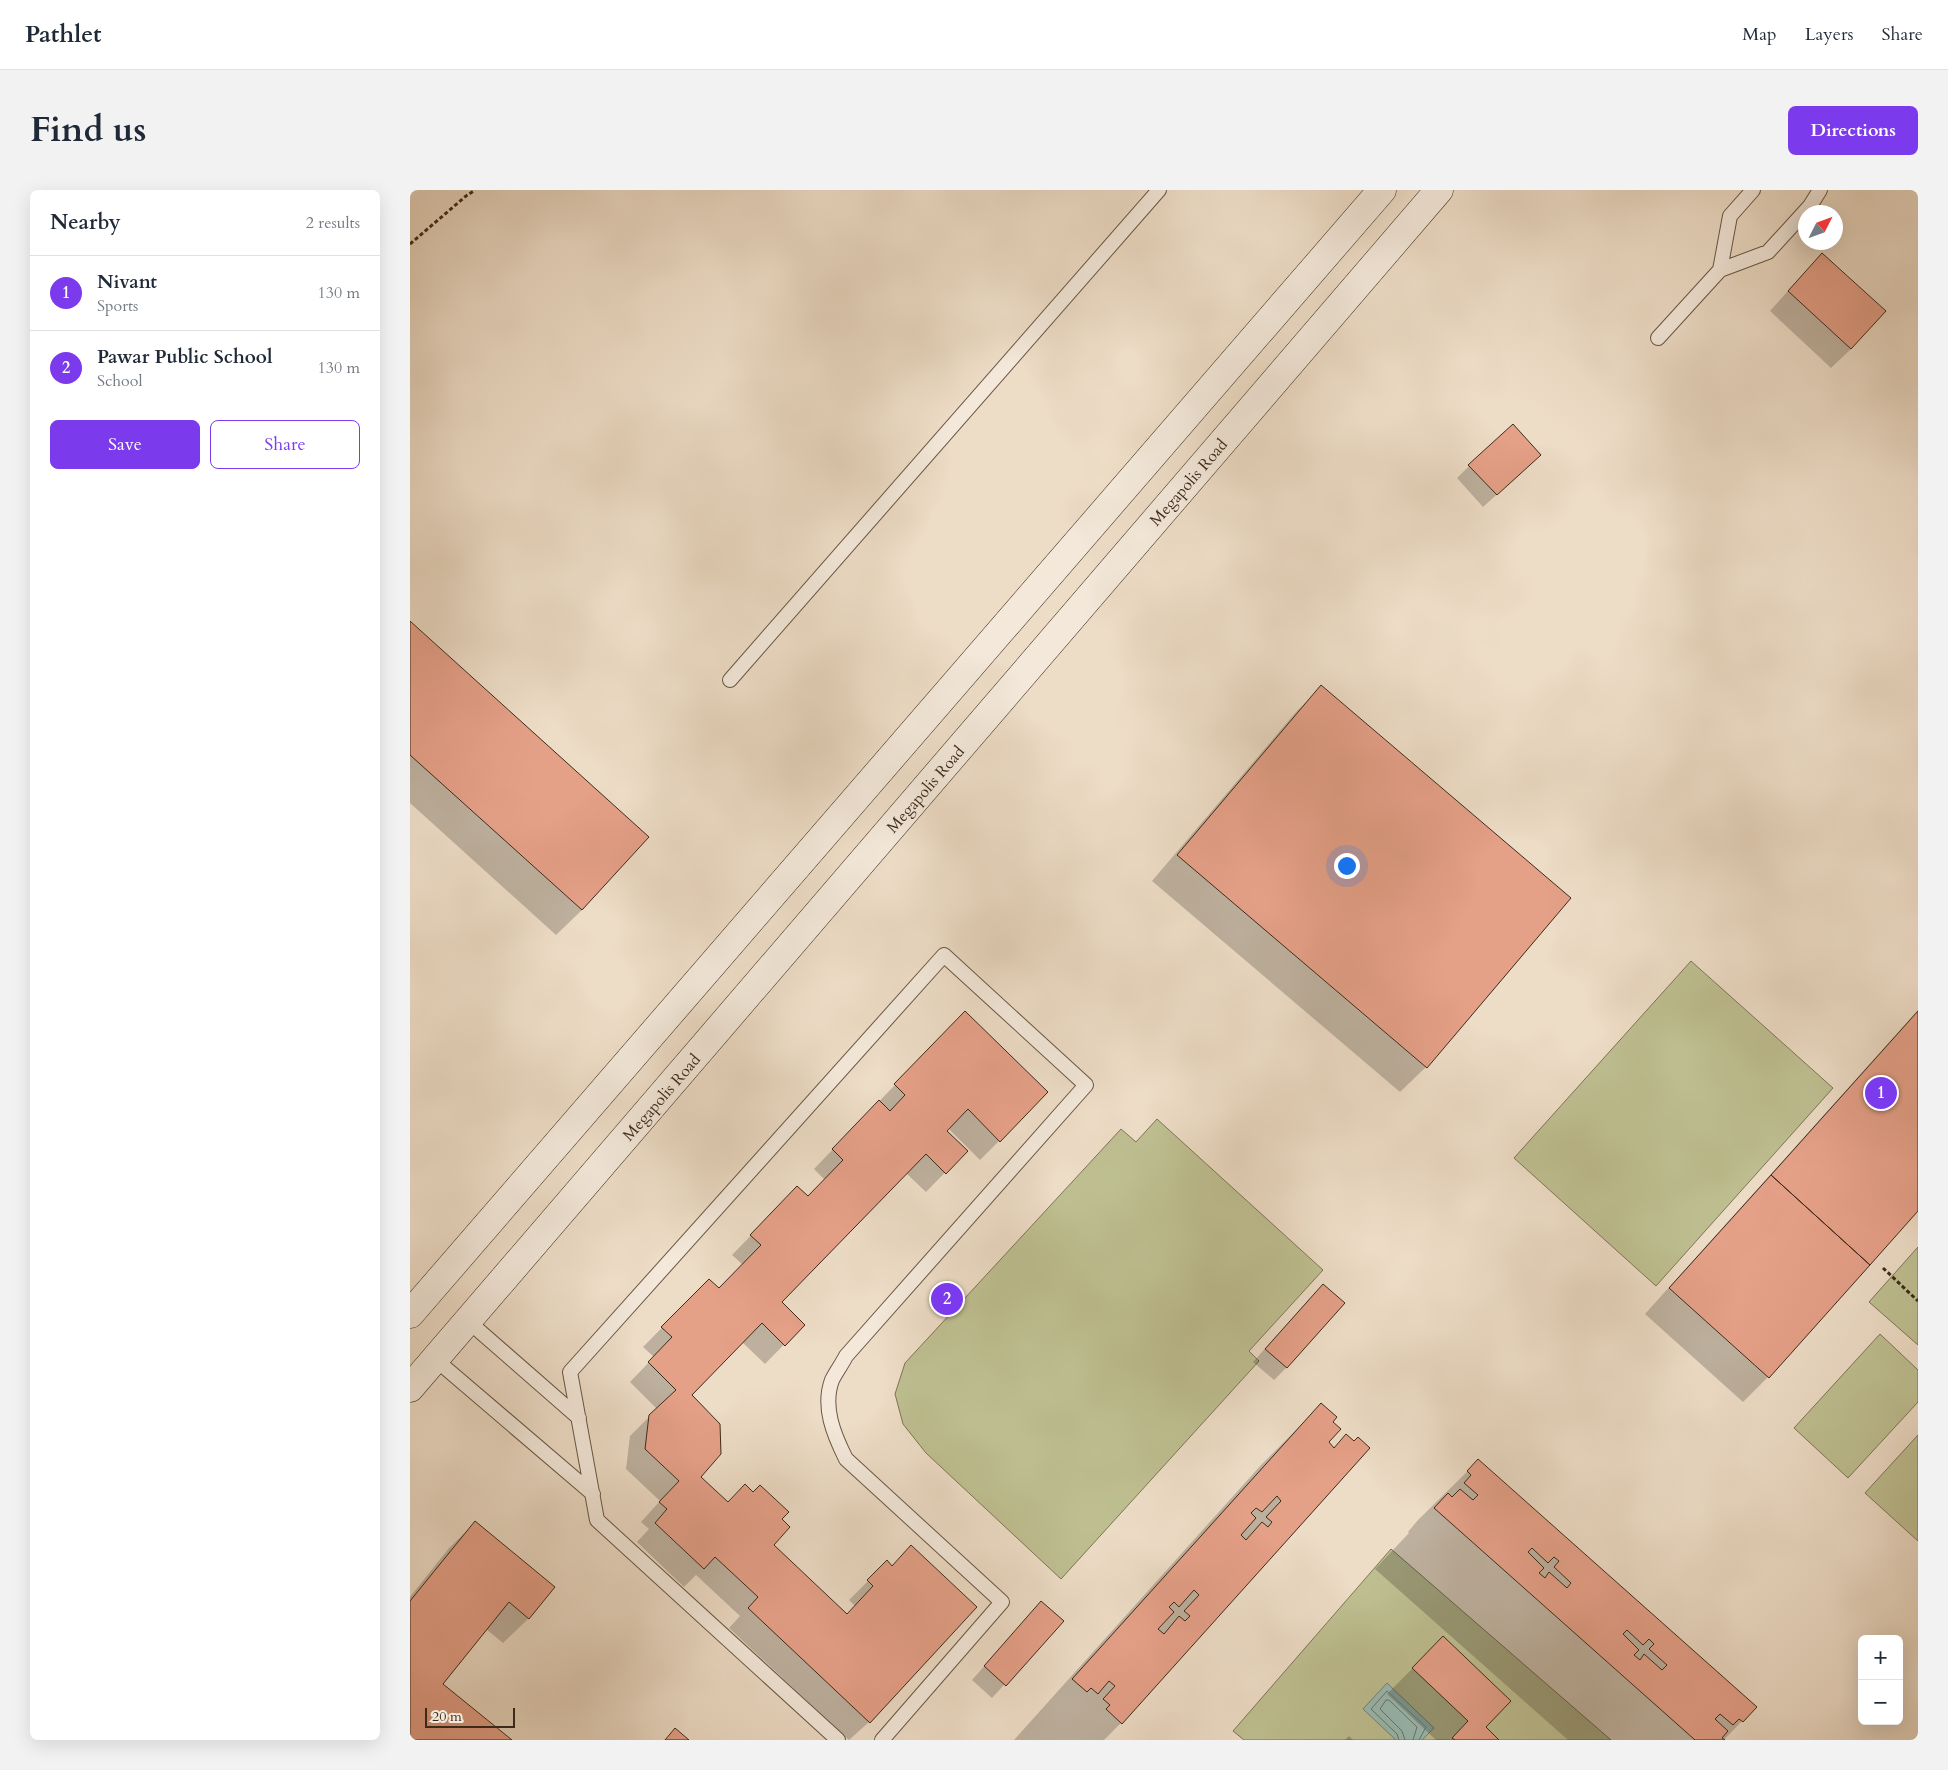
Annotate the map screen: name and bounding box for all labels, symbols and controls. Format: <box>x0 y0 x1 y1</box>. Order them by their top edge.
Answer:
text: Pathlet <box>25 18 102 51</box>
text: Map <box>1742 22 1777 47</box>
text: Layers <box>1805 22 1854 47</box>
text: Share <box>1882 22 1923 47</box>
text: Find us <box>30 106 146 154</box>
button: Directions <box>1788 106 1918 155</box>
north arrow <box>1798 205 1843 250</box>
text: Nearby <box>50 208 121 237</box>
text: 2 results <box>306 212 360 234</box>
text: Nivant <box>97 269 157 295</box>
text: 1 <box>62 282 70 304</box>
text: 130 m <box>318 282 360 304</box>
text: Sports <box>97 295 138 317</box>
text: Pawar Public School <box>97 344 272 370</box>
text: 2 <box>62 357 70 379</box>
text: 130 m <box>318 357 360 379</box>
text: School <box>97 370 142 392</box>
button: Save <box>50 420 200 469</box>
button: Share <box>210 420 360 469</box>
street label: Megapolis Road <box>1145 434 1233 531</box>
street label: Megapolis Road <box>882 741 970 838</box>
your location <box>1334 853 1360 879</box>
street label: Megapolis Road <box>618 1049 706 1146</box>
pin: 1 <box>1865 1074 1897 1112</box>
pin: 2 <box>931 1280 963 1318</box>
map controls <box>1858 1635 1903 1725</box>
button: + <box>1858 1635 1903 1680</box>
button: − <box>1858 1680 1903 1725</box>
scale bar <box>425 1705 515 1728</box>
text: 20 m <box>432 1707 462 1726</box>

